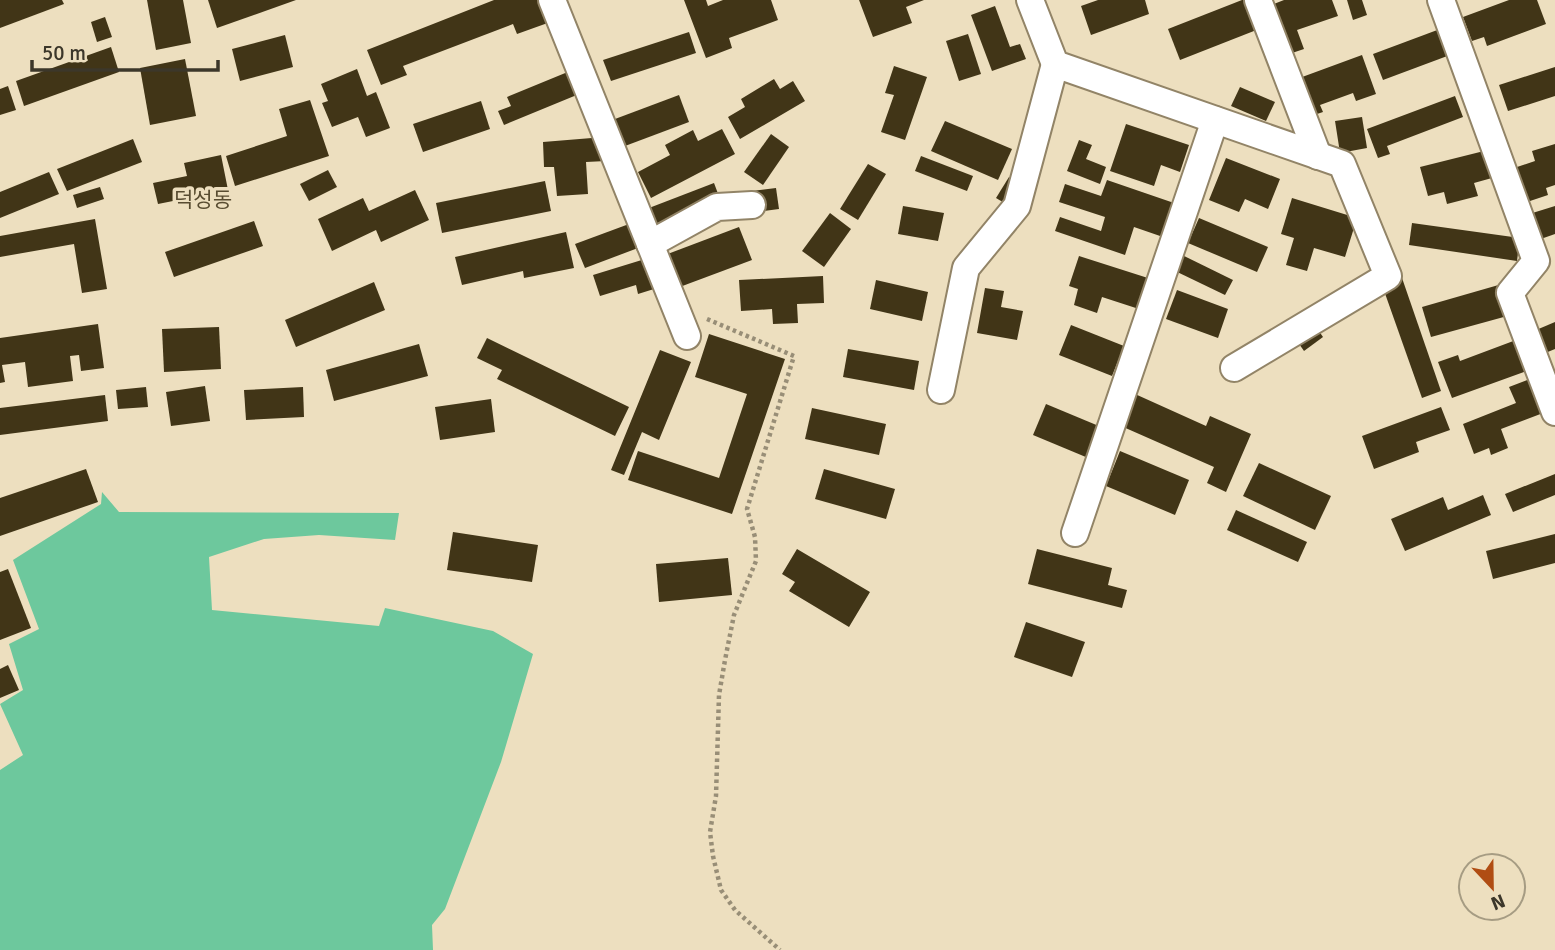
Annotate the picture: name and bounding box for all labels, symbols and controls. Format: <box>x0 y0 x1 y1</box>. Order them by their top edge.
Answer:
scale bar <box>32 28 217 72</box>
text: 50 m <box>42 40 86 66</box>
district label: 덕성동 <box>174 187 232 213</box>
north arrow <box>1457 852 1527 922</box>
text: N <box>1487 888 1509 915</box>

